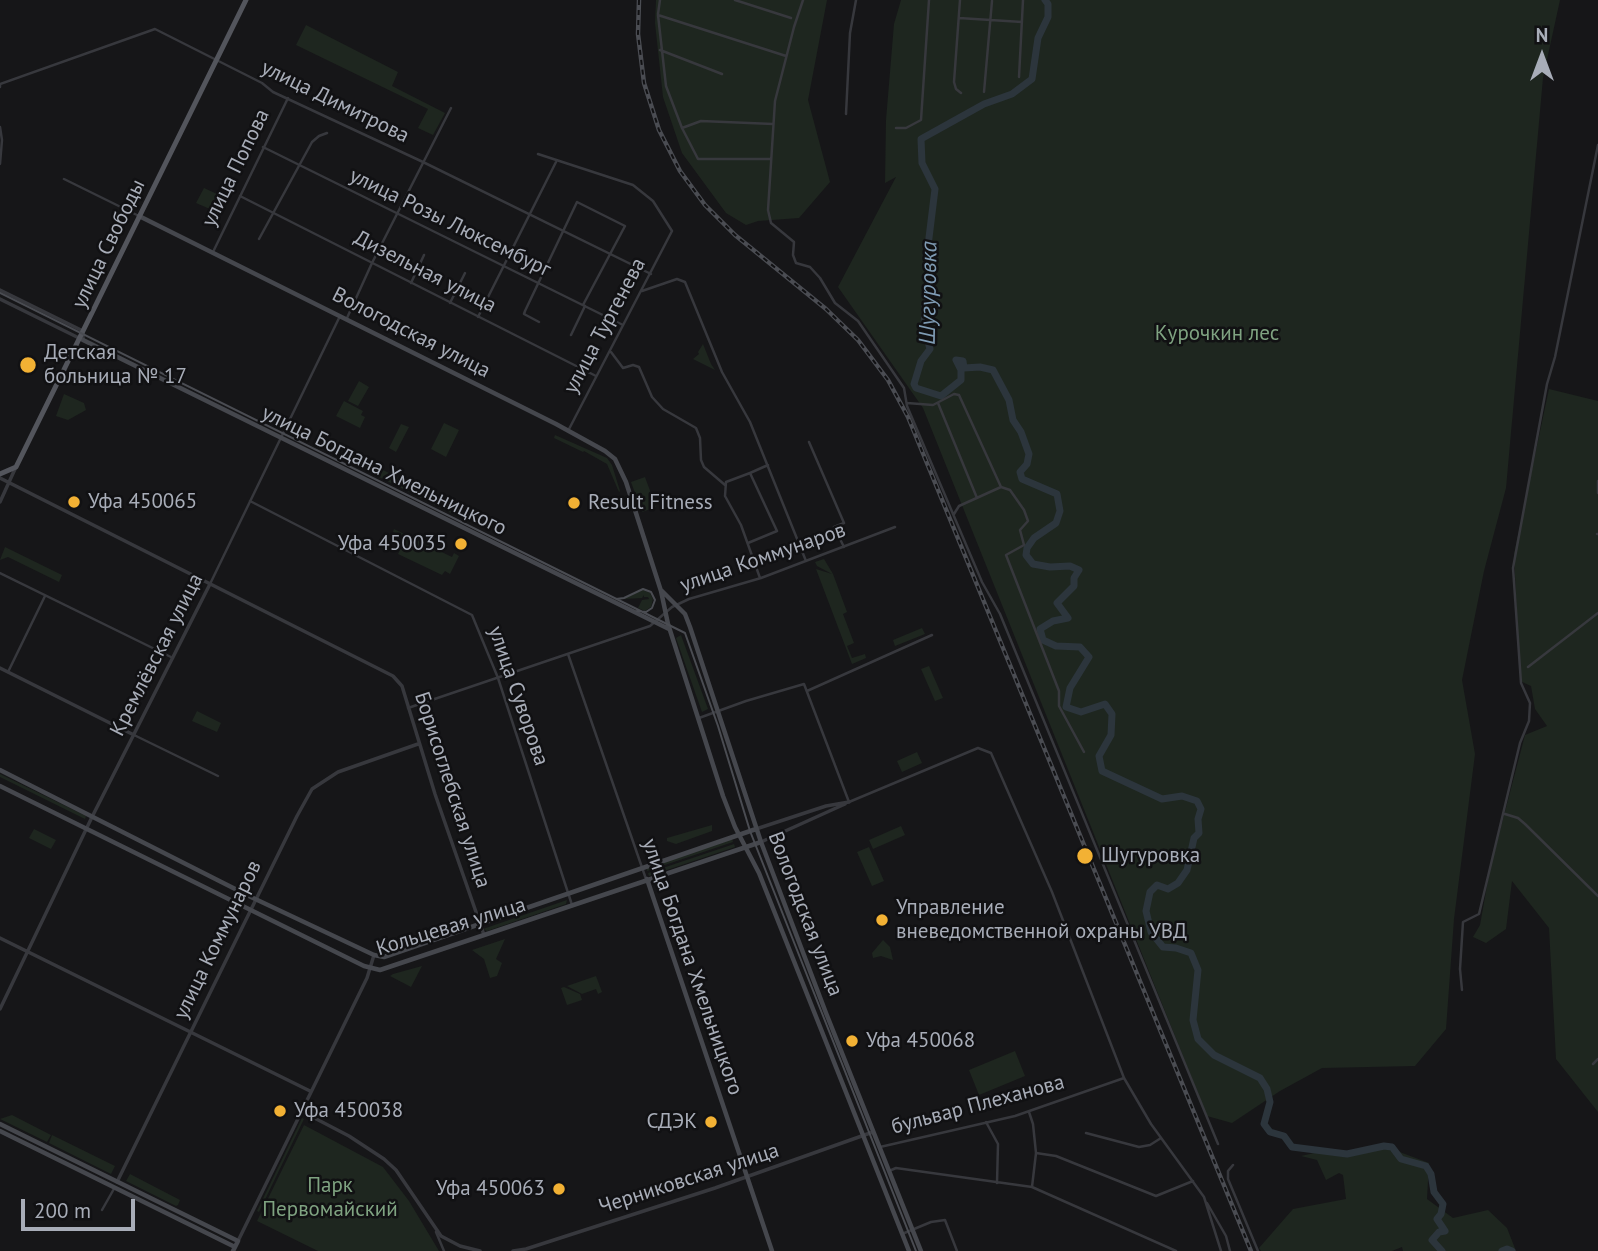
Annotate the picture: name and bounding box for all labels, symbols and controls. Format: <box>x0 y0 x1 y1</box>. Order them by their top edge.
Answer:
north arrow <box>1507 21 1577 91</box>
text: N <box>1536 23 1548 47</box>
street label: улица Димитрова <box>257 55 413 149</box>
street label: улица Попова <box>197 105 275 231</box>
street label: улица Розы Люксембург <box>345 163 555 283</box>
street label: улица Свободы <box>67 175 151 313</box>
street label: Дизельная улица <box>350 225 500 319</box>
water label: Шугуровка <box>914 241 944 345</box>
street label: улица Тургенева <box>559 254 651 398</box>
street label: Вологодская улица <box>328 282 494 384</box>
park label: Курочкин лес <box>1155 321 1279 347</box>
place label: Детская больница № 17 <box>44 340 187 390</box>
marker: Детская больница № 17 <box>18 355 38 375</box>
street label: улица Богдана Хмельницкого <box>257 401 511 541</box>
place label: Уфа 450065 <box>88 489 197 515</box>
place label: Result Fitness <box>588 490 713 516</box>
marker: Уфа 450065 <box>66 494 82 510</box>
marker: Result Fitness <box>566 495 582 511</box>
street label: улица Коммунаров <box>677 518 849 598</box>
place label: Уфа 450035 <box>338 531 447 557</box>
marker: Уфа 450035 <box>453 536 469 552</box>
street label: Кремлёвская улица <box>105 570 209 740</box>
street label: улица Суворова <box>482 623 554 769</box>
street label: Борисоглебская улица <box>408 689 496 891</box>
street label: Вологодская улица <box>762 828 848 1000</box>
street label: улица Богдана Хмельницкого <box>636 836 748 1098</box>
place label: Шугуровка <box>1101 843 1200 869</box>
marker: Шугуровка <box>1075 846 1095 866</box>
street label: улица Коммунаров <box>169 857 267 1023</box>
street label: Кольцевая улица <box>373 892 529 962</box>
place label: Управление вневедомственной охраны УВД <box>896 895 1187 945</box>
marker: Управление вневедомственной охраны УВД <box>874 912 890 928</box>
place label: Уфа 450068 <box>866 1028 975 1054</box>
marker: Уфа 450068 <box>844 1033 860 1049</box>
street label: бульвар Плеханова <box>889 1070 1067 1140</box>
place label: Уфа 450038 <box>294 1098 403 1124</box>
marker: Уфа 450038 <box>272 1103 288 1119</box>
place label: СДЭК <box>646 1109 697 1135</box>
marker: СДЭК <box>703 1114 719 1130</box>
street label: Черниковская улица <box>596 1138 782 1220</box>
park label: Парк Первомайский <box>262 1173 398 1223</box>
place label: Уфа 450063 <box>436 1176 545 1202</box>
marker: Уфа 450063 <box>551 1181 567 1197</box>
scale bar <box>24 1184 138 1228</box>
text: 200 m <box>34 1197 91 1224</box>

